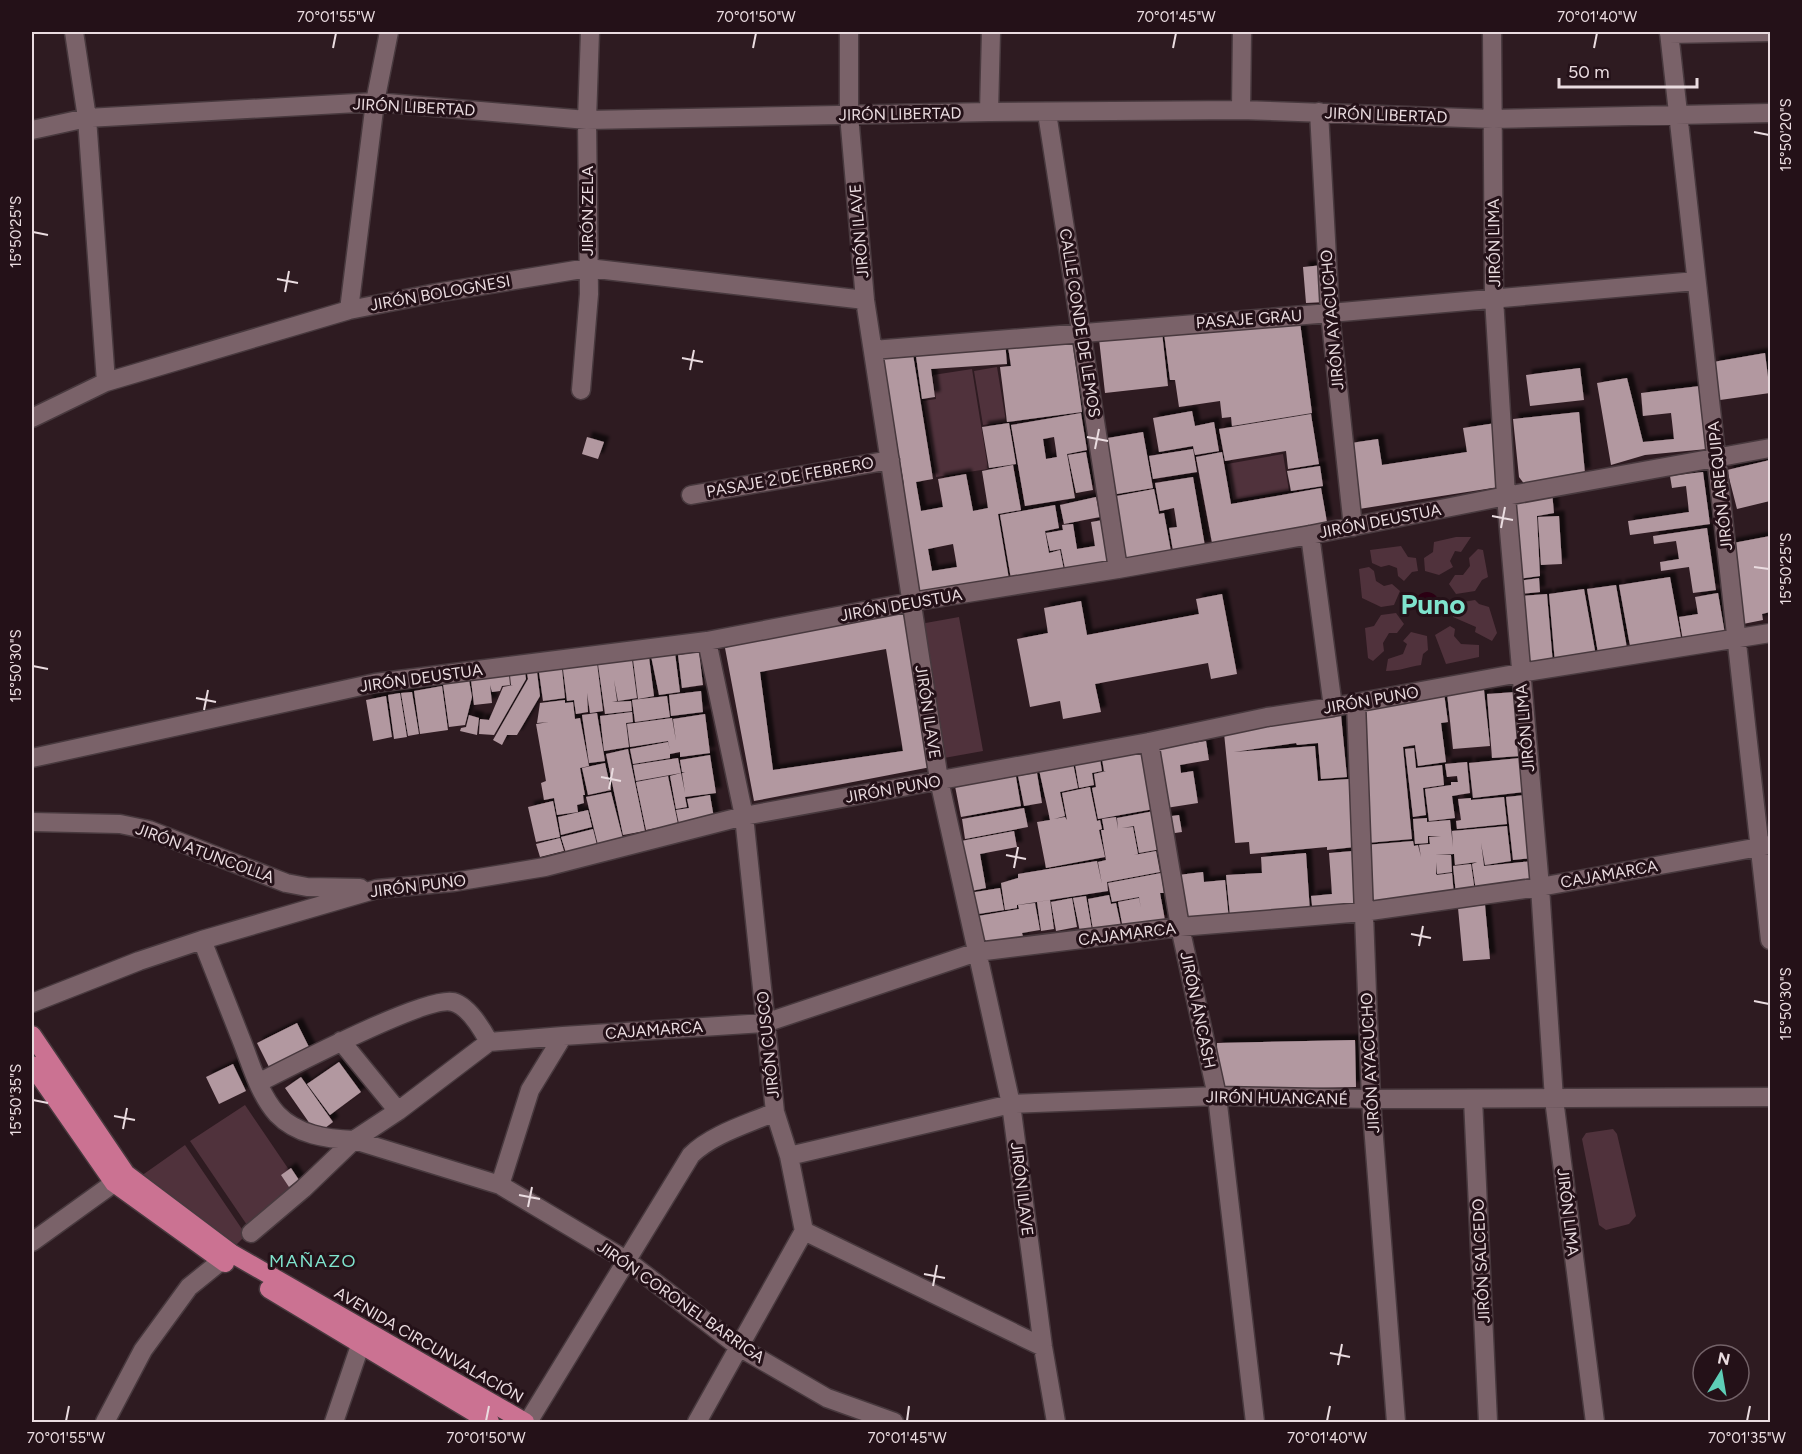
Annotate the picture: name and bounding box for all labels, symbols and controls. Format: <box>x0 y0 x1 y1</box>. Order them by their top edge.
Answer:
text: 70°01'55"W <box>297 8 376 26</box>
text: 70°01'50"W <box>716 8 796 26</box>
text: 70°01'45"W <box>1136 8 1216 26</box>
text: 70°01'40"W <box>1557 8 1638 26</box>
scale bar <box>1559 51 1697 89</box>
text: 50 m <box>1568 61 1610 83</box>
street label: JIRÓN LIBERTAD <box>352 94 476 120</box>
text: 15°50'20"S <box>1777 98 1795 172</box>
street label: JIRÓN LIBERTAD <box>838 103 962 125</box>
street label: JIRÓN LIBERTAD <box>1324 103 1448 127</box>
street label: JIRÓN ZELA <box>578 166 597 256</box>
street label: JIRÓN ILAVE <box>845 183 873 279</box>
text: 15°50'25"S <box>7 196 25 268</box>
street label: JIRÓN LIMA <box>1484 198 1504 287</box>
street label: CALLE CONDE DE LEMOS <box>1056 227 1104 419</box>
street label: JIRÓN AYACUCHO <box>1316 249 1348 391</box>
street label: JIRÓN BOLOGNESI <box>368 271 512 315</box>
street label: PASAJE GRAU <box>1195 306 1303 332</box>
street label: JIRÓN AREQUIPA <box>1704 420 1736 552</box>
street label: PASAJE 2 DE FEBRERO <box>705 453 875 501</box>
street label: JIRÓN DEUSTUA <box>1317 500 1443 542</box>
text: 15°50'25"S <box>1777 533 1795 605</box>
street label: JIRÓN DEUSTUA <box>838 585 964 625</box>
district label: Puno <box>1401 587 1465 621</box>
text: 15°50'30"S <box>7 629 25 703</box>
street label: JIRÓN DEUSTUA <box>358 660 484 696</box>
street label: JIRÓN ILAVE <box>911 664 945 760</box>
street label: JIRÓN PUNO <box>1322 682 1420 718</box>
street label: JIRÓN LIMA <box>1512 683 1538 773</box>
street label: JIRÓN PUNO <box>844 771 942 807</box>
street label: JIRÓN ATUNCOLLA <box>133 819 277 887</box>
street label: CAJAMARCA <box>1559 856 1659 892</box>
street label: JIRÓN PUNO <box>369 871 467 901</box>
street label: CAJAMARCA <box>1077 919 1177 949</box>
street label: JIRÓN ÁNCASH <box>1176 950 1220 1070</box>
text: 15°50'30"S <box>1777 967 1795 1041</box>
street label: JIRÓN CUSCO <box>753 990 783 1100</box>
street label: JIRÓN AYACUCHO <box>1357 992 1383 1134</box>
street label: CAJAMARCA <box>604 1017 704 1043</box>
text: 15°50'35"S <box>7 1064 25 1136</box>
street label: JIRÓN HUANCANÉ <box>1206 1087 1348 1109</box>
street label: JIRÓN ILAVE <box>1007 1141 1037 1237</box>
street label: JIRÓN LIMA <box>1553 1167 1583 1257</box>
street label: JIRÓN SALCEDO <box>1468 1198 1494 1324</box>
street label: JIRÓN CORONEL BARRIGA <box>594 1237 768 1367</box>
district label: MAÑAZO <box>269 1250 357 1272</box>
street label: AVENIDA CIRCUNVALACIÓN <box>331 1283 527 1407</box>
north arrow <box>1691 1343 1751 1403</box>
text: N <box>1716 1348 1732 1369</box>
text: 70°01'55"W <box>27 1429 106 1447</box>
text: 70°01'50"W <box>446 1429 526 1447</box>
text: 70°01'45"W <box>867 1429 947 1447</box>
text: 70°01'40"W <box>1287 1429 1368 1447</box>
text: 70°01'35"W <box>1708 1429 1787 1447</box>

